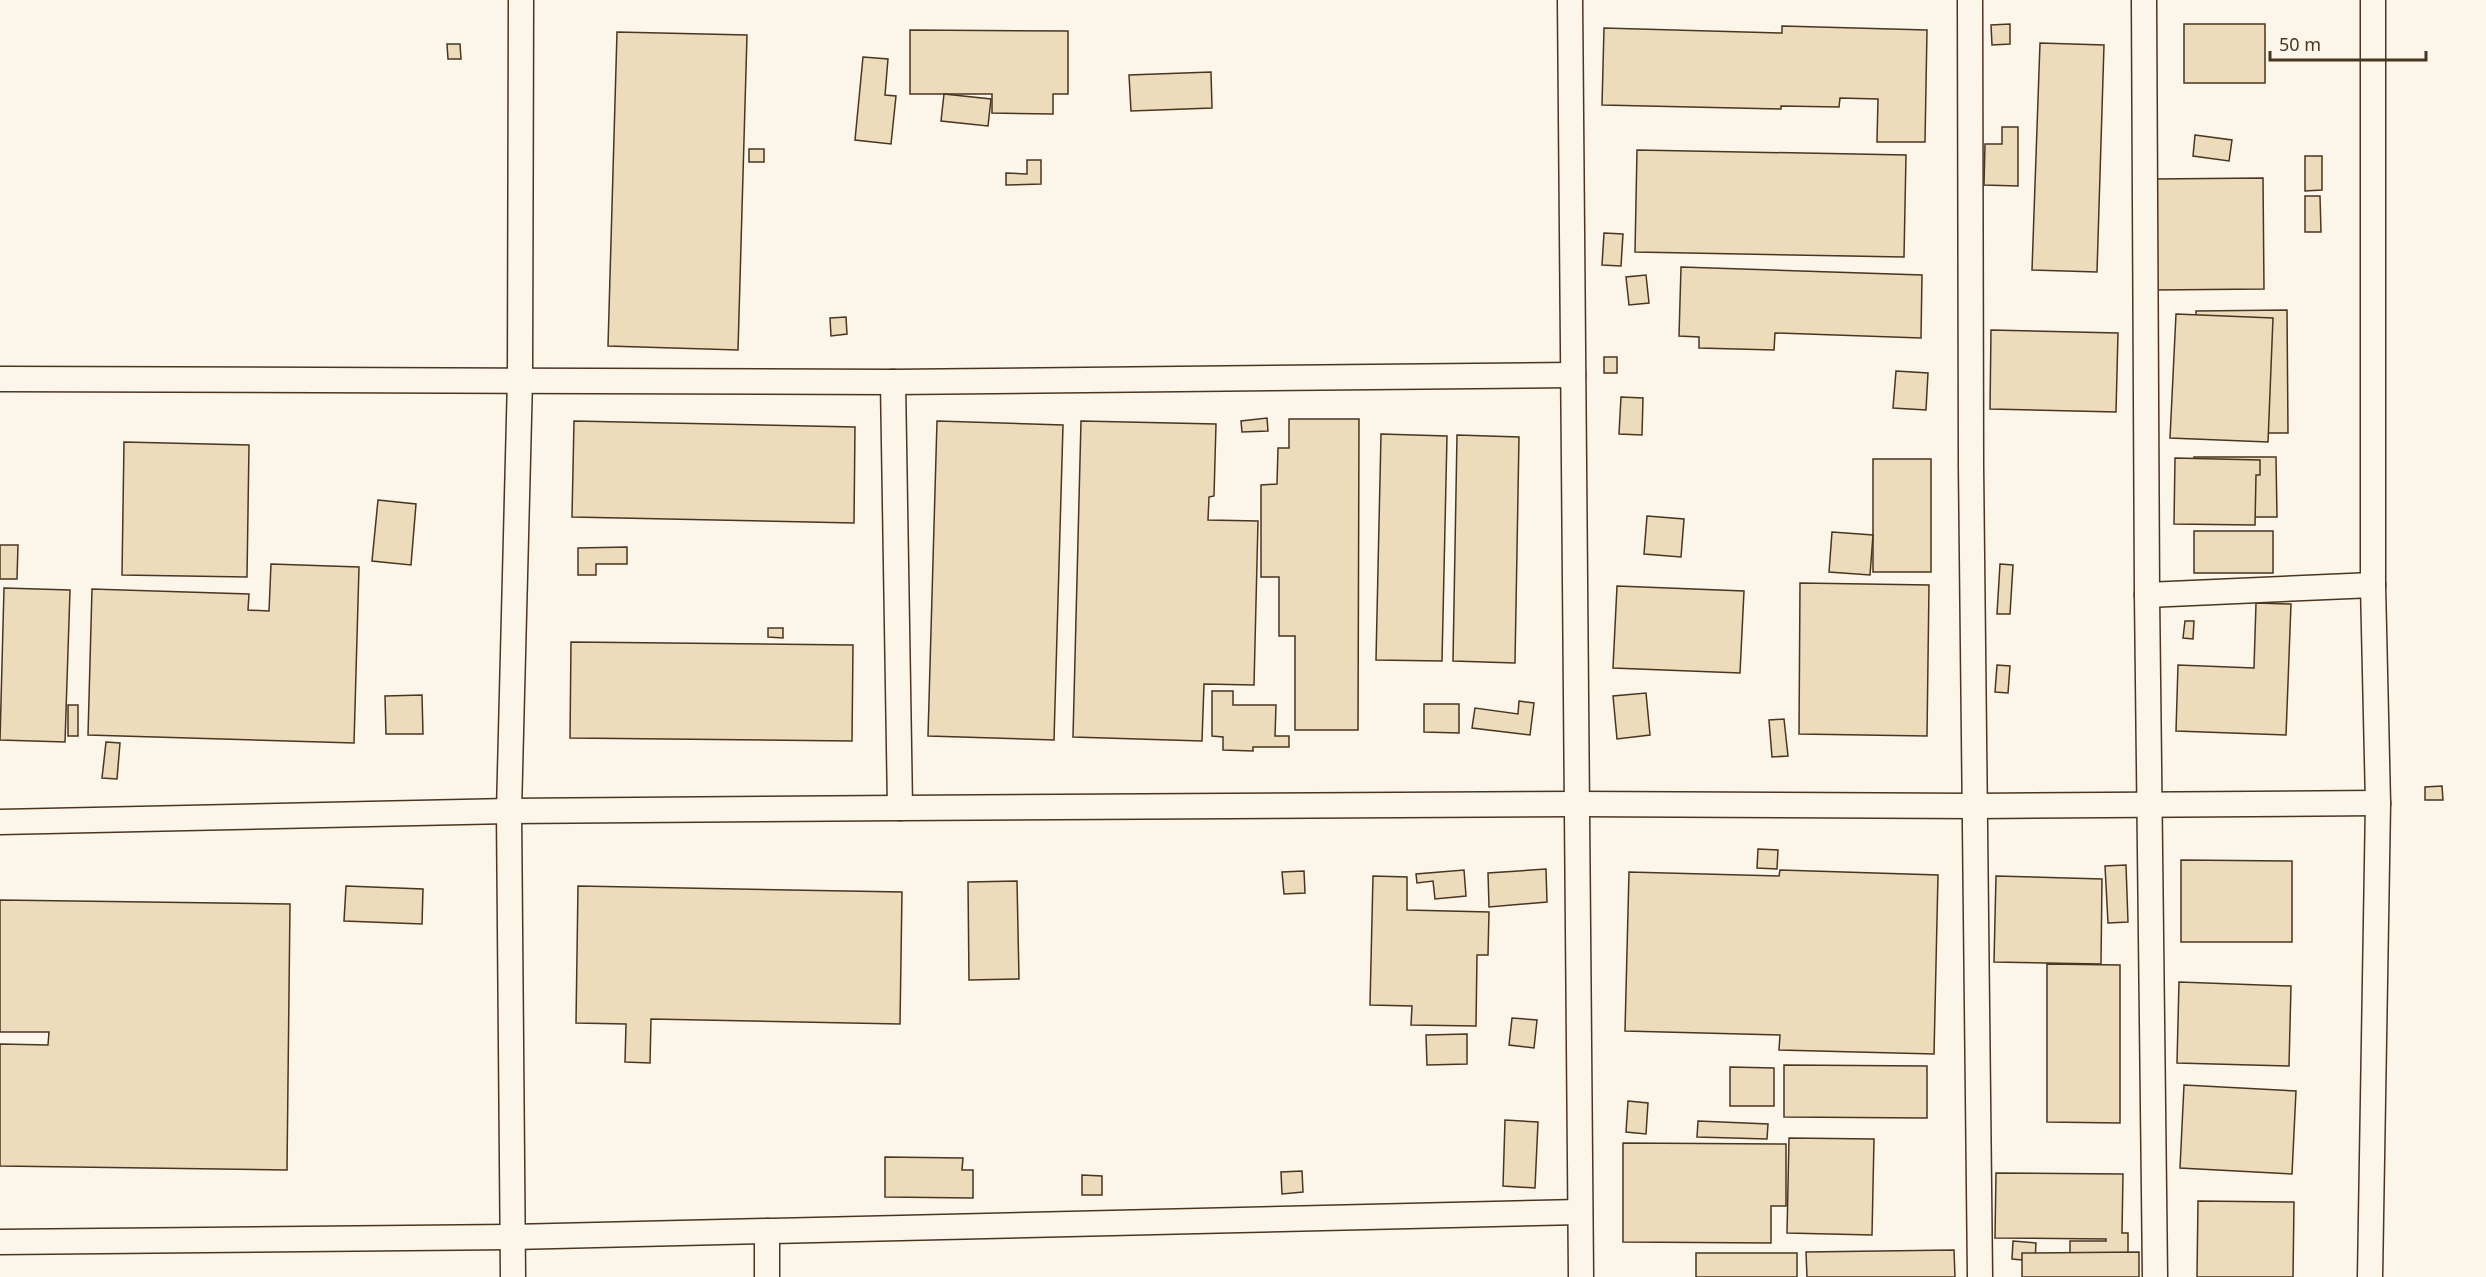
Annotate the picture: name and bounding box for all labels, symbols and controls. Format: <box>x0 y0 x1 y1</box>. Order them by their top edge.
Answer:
scale bar <box>2270 24 2426 62</box>
text: 50 m <box>2279 32 2321 56</box>

